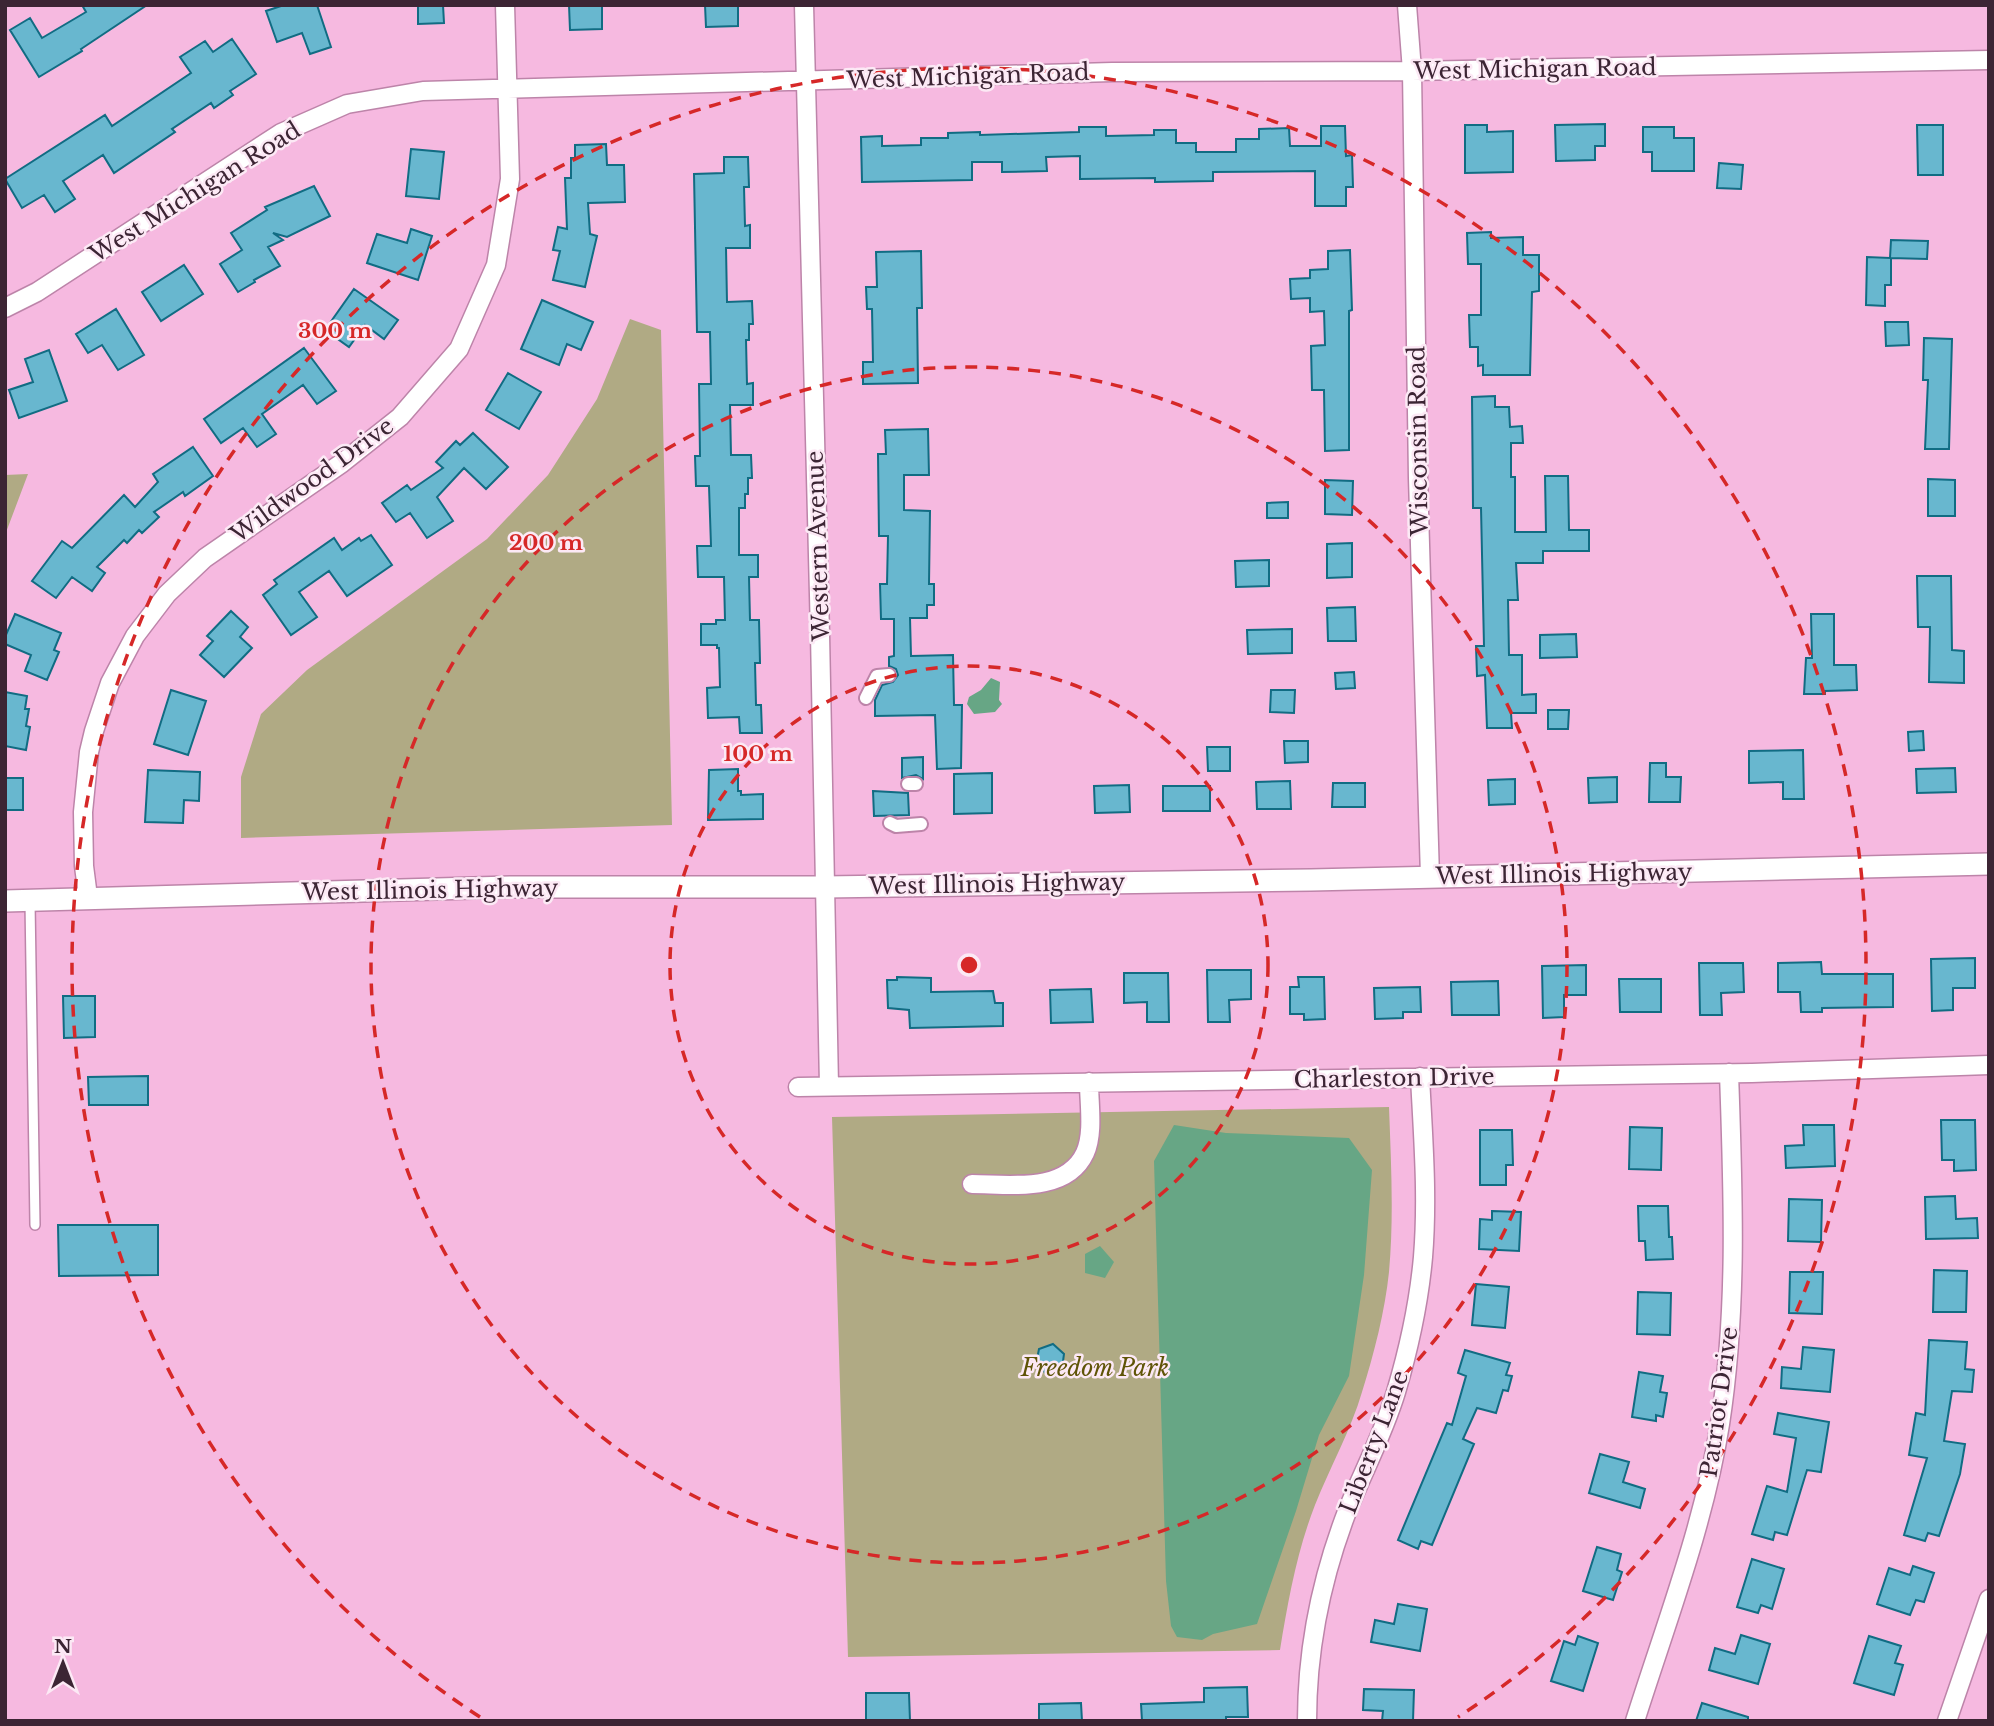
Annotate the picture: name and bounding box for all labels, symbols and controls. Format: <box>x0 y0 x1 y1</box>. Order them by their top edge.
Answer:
street label: West Michigan Road <box>1412 53 1657 85</box>
street label: West Michigan Road <box>845 58 1090 94</box>
street label: West Michigan Road <box>84 116 306 269</box>
text: 300 m <box>298 318 372 344</box>
street label: Wisconsin Road <box>1402 346 1434 537</box>
street label: Wildwood Drive <box>224 411 399 549</box>
street label: Western Avenue <box>801 450 835 643</box>
text: 200 m <box>509 530 583 556</box>
text: 100 m <box>723 741 793 767</box>
street label: West Illinois Highway <box>1434 858 1693 890</box>
street label: West Illinois Highway <box>867 868 1126 900</box>
street label: West Illinois Highway <box>300 874 559 906</box>
centre of rings <box>957 953 981 977</box>
street label: Charleston Drive <box>1293 1062 1495 1094</box>
street label: Patriot Drive <box>1695 1325 1743 1479</box>
park label: Freedom Park <box>1020 1354 1169 1382</box>
street label: Liberty Lane <box>1334 1366 1414 1518</box>
north arrow <box>28 1628 98 1698</box>
text: N <box>54 1635 72 1658</box>

